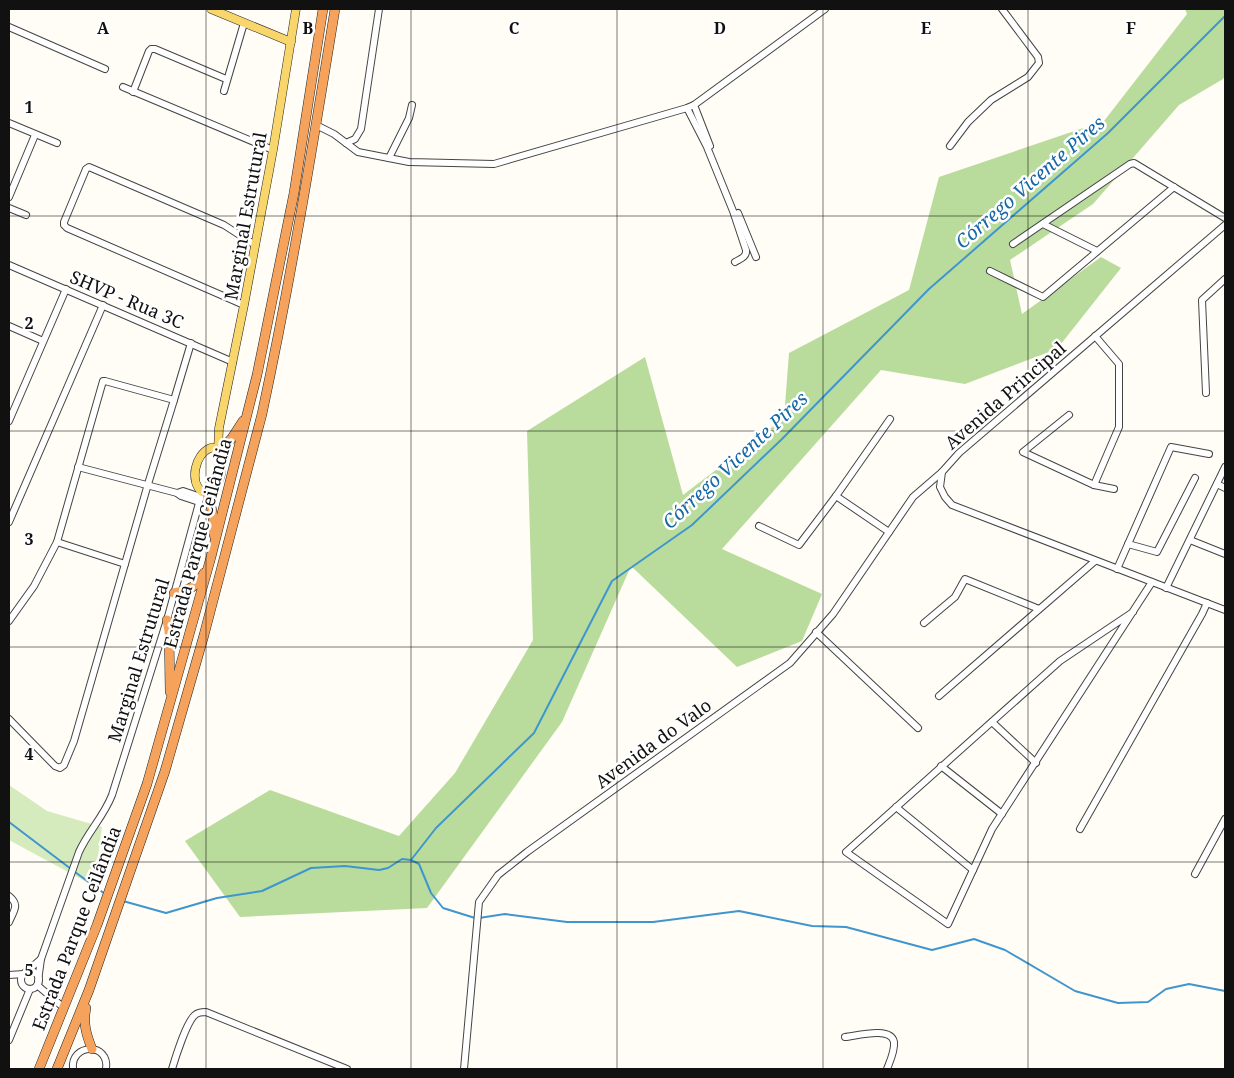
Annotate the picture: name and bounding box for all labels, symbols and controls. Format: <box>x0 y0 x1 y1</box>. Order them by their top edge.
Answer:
text: A <box>97 17 110 39</box>
text: B <box>303 17 314 39</box>
text: C <box>509 17 520 39</box>
text: D <box>714 17 726 39</box>
text: E <box>921 17 931 39</box>
text: F <box>1126 17 1136 39</box>
text: 1 <box>24 96 34 118</box>
water label: Córrego Vicente Pires <box>950 110 1110 254</box>
street label: Marginal Estrutural <box>218 130 272 302</box>
street label: SHVP - Rua 3C <box>67 264 187 334</box>
text: 2 <box>24 312 34 334</box>
street label: Avenida Principal <box>939 335 1071 454</box>
water label: Córrego Vicente Pires <box>657 386 814 534</box>
street label: Estrada Parque Ceilândia <box>157 435 237 651</box>
text: 3 <box>24 528 34 550</box>
street label: Marginal Estrutural <box>102 575 174 745</box>
street label: Avenida do Valo <box>590 693 716 793</box>
text: 4 <box>24 743 34 765</box>
street label: Estrada Parque Ceilândia <box>26 823 126 1033</box>
text: 5 <box>24 959 34 981</box>

